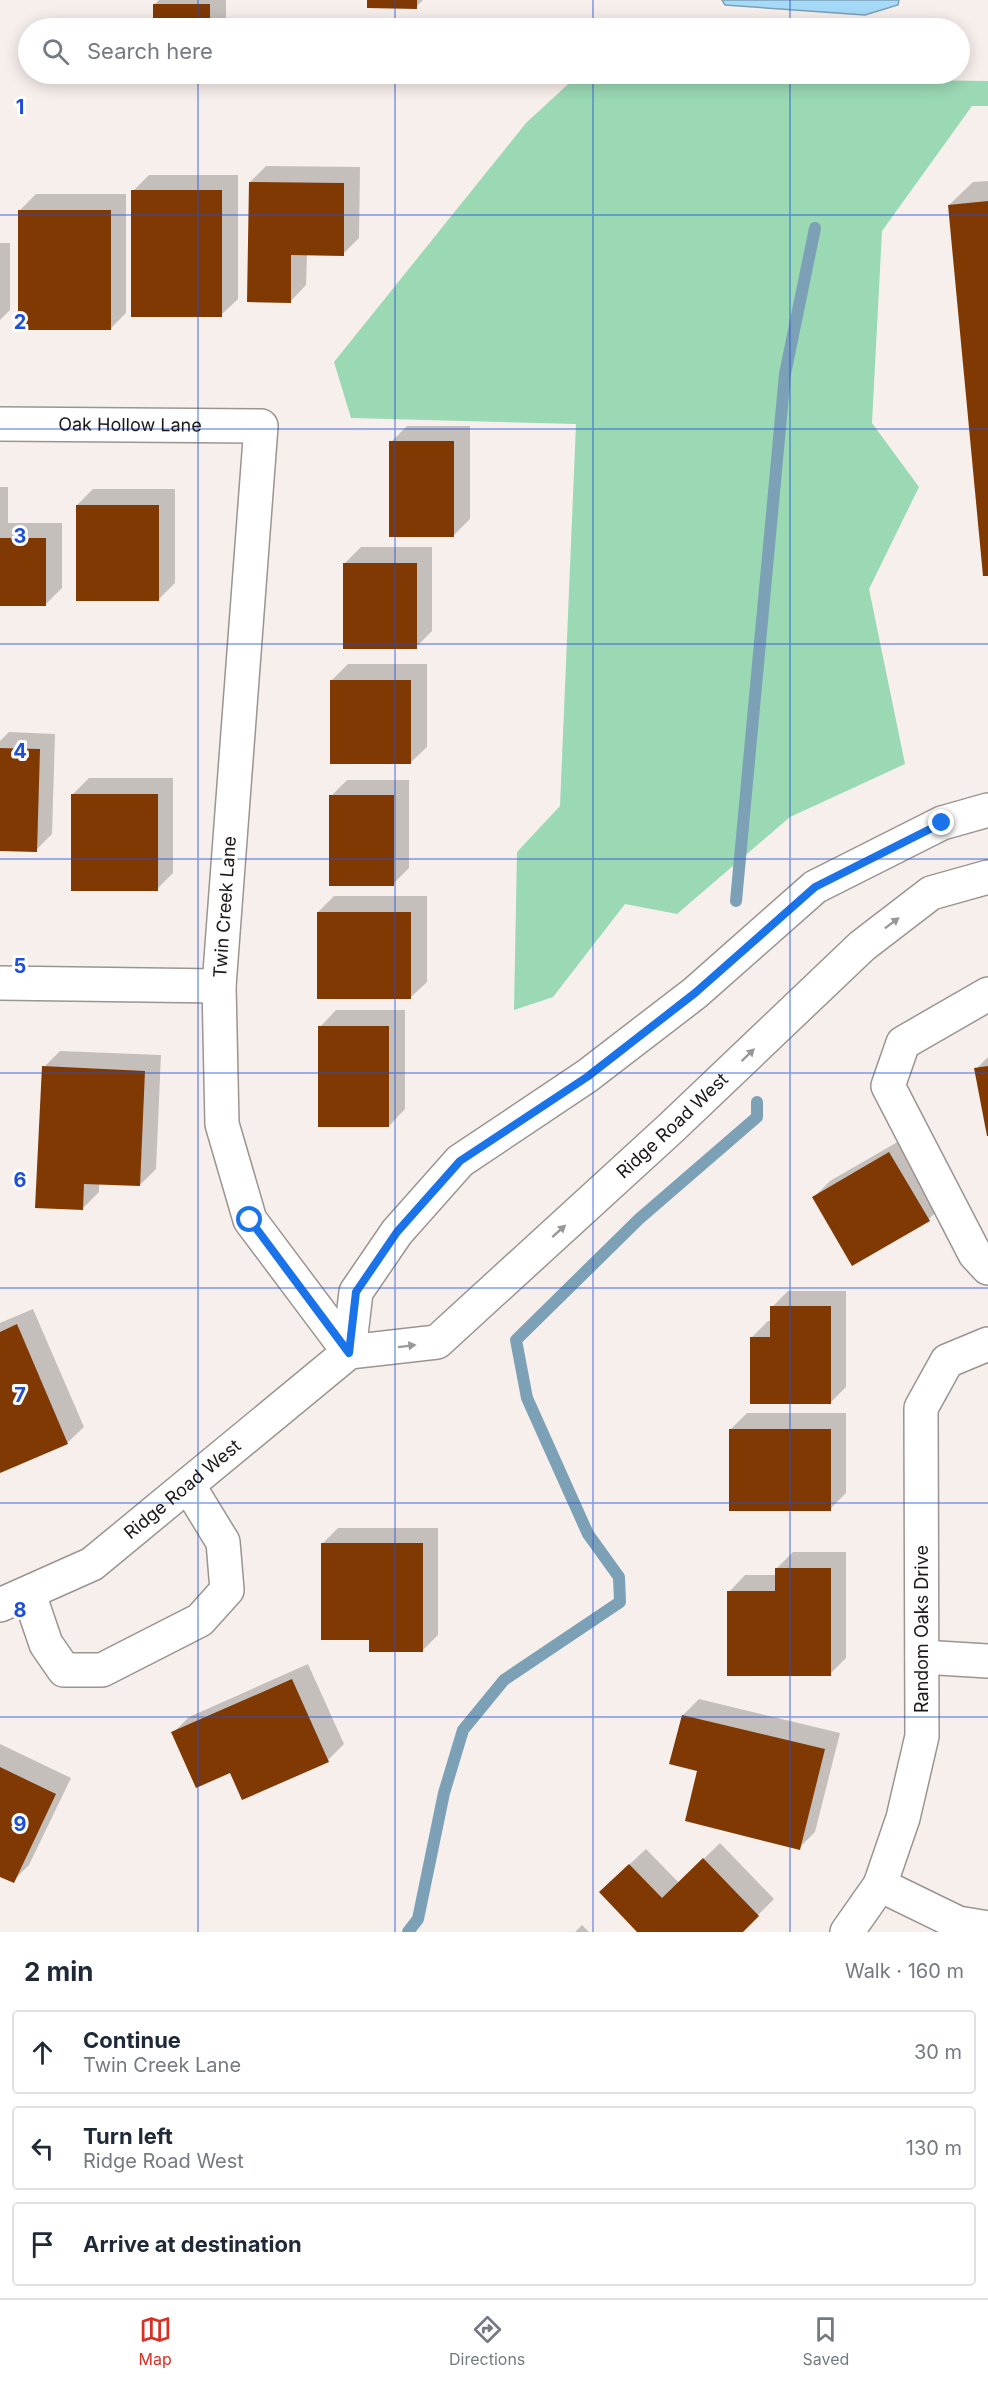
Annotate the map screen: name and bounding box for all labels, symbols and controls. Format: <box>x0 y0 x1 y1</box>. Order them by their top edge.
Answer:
search box <box>18 18 970 84</box>
icon: search <box>39 35 72 68</box>
text: Search here <box>87 38 213 64</box>
text: 1 <box>16 95 24 119</box>
text: 2 <box>14 310 26 334</box>
street label: Oak Hollow Lane <box>58 413 202 436</box>
text: 3 <box>14 524 26 548</box>
text: 4 <box>13 739 27 763</box>
route end <box>928 809 954 835</box>
street label: Twin Creek Lane <box>209 835 240 979</box>
one-way arrow <box>884 918 899 930</box>
text: 5 <box>14 954 26 978</box>
one-way arrow <box>740 1048 755 1062</box>
street label: Ridge Road West <box>612 1068 732 1183</box>
text: 6 <box>14 1168 27 1192</box>
route start <box>236 1206 262 1232</box>
one-way arrow <box>552 1224 566 1238</box>
one-way arrow <box>398 1341 417 1350</box>
text: 7 <box>14 1383 26 1407</box>
street label: Ridge Road West <box>120 1435 245 1543</box>
street label: Random Oaks Drive <box>911 1545 932 1713</box>
text: 8 <box>13 1598 27 1622</box>
text: 9 <box>14 1812 27 1836</box>
text: 2 min <box>24 1956 94 1987</box>
text: Walk · 160 m <box>845 1959 964 1983</box>
text: Continue <box>83 2027 181 2053</box>
icon: ahead <box>26 2036 59 2069</box>
text: 30 m <box>914 2040 962 2064</box>
text: Twin Creek Lane <box>83 2053 241 2077</box>
text: Turn left <box>83 2123 173 2149</box>
icon: left <box>26 2132 59 2165</box>
text: 130 m <box>906 2136 962 2160</box>
text: Ridge Road West <box>83 2149 244 2173</box>
icon: arrive <box>26 2228 59 2261</box>
text: Arrive at destination <box>83 2231 302 2257</box>
tab: Map <box>139 2313 172 2369</box>
tab: Directions <box>449 2313 525 2369</box>
tab: Saved <box>803 2313 849 2369</box>

